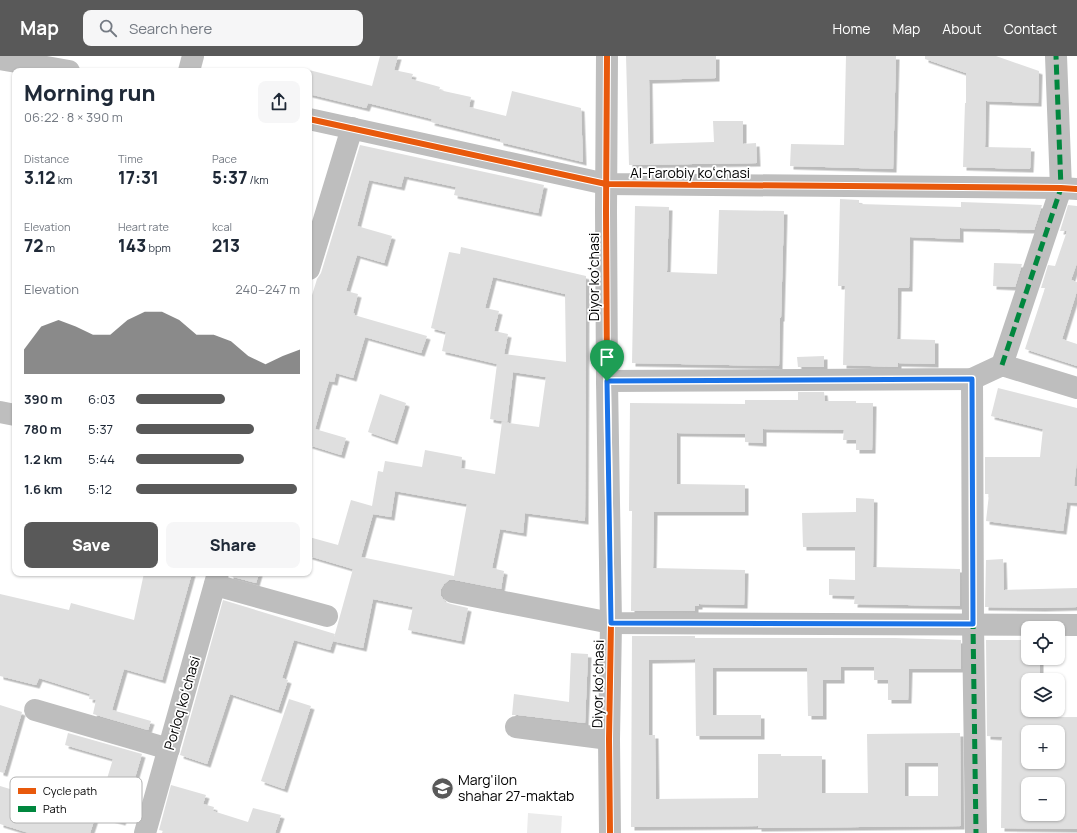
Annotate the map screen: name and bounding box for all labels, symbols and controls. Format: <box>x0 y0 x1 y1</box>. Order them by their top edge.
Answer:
search box <box>83 10 363 46</box>
text: Map <box>20 15 59 41</box>
icon: search <box>97 17 119 39</box>
text: Search here <box>129 18 212 39</box>
text: Home <box>833 19 870 38</box>
text: Map <box>892 19 920 38</box>
text: About <box>942 19 982 38</box>
text: Contact <box>1004 19 1057 38</box>
text: Morning run <box>24 78 155 108</box>
button: share <box>258 81 300 123</box>
text: 06:22 · 8 × 390 m <box>24 108 123 126</box>
text: Distance <box>24 151 69 166</box>
text: Time <box>118 151 143 166</box>
text: Pace <box>212 151 237 166</box>
street label: Al-Farobiy koʻchasi <box>630 163 750 182</box>
text: 3.12 <box>24 166 55 189</box>
text: 17:31 <box>118 166 159 189</box>
text: 5:37 <box>212 166 247 189</box>
text: km <box>55 172 72 187</box>
text: /km <box>247 172 269 187</box>
text: Elevation <box>24 219 70 234</box>
text: Heart rate <box>118 219 169 234</box>
text: kcal <box>212 219 232 234</box>
street label: Diyor koʻchasi <box>584 233 603 321</box>
text: 72 <box>24 234 44 257</box>
text: 143 <box>118 234 146 257</box>
text: 213 <box>212 234 240 257</box>
text: m <box>44 240 55 255</box>
text: bpm <box>146 240 171 255</box>
text: Elevation <box>24 280 79 298</box>
text: 240–247 m <box>235 280 300 298</box>
pin <box>590 340 624 381</box>
icon: arrive <box>596 346 618 368</box>
text: 390 m <box>24 390 62 408</box>
text: 6:03 <box>88 390 115 408</box>
text: 780 m <box>24 420 62 438</box>
text: 5:37 <box>88 420 113 438</box>
text: 1.2 km <box>24 450 62 468</box>
text: 5:44 <box>88 450 115 468</box>
text: 1.6 km <box>24 480 62 498</box>
text: 5:12 <box>88 480 112 498</box>
button: Save <box>24 522 158 568</box>
button: Share <box>166 522 300 568</box>
map controls <box>1021 621 1065 821</box>
button: locate <box>1021 621 1065 665</box>
street label: Diyor koʻchasi <box>587 640 608 728</box>
street label: Porloq koʻchasi <box>159 654 204 752</box>
button: layers <box>1021 673 1065 717</box>
button: + <box>1021 725 1065 769</box>
place label: Marg'ilon shahar 27-maktab <box>458 770 574 805</box>
school or university icon: Marg'ilon shahar 27-maktab <box>429 775 455 801</box>
legend <box>10 777 142 823</box>
button: − <box>1021 777 1065 821</box>
text: Cycle path <box>43 783 97 798</box>
text: Path <box>43 801 66 816</box>

